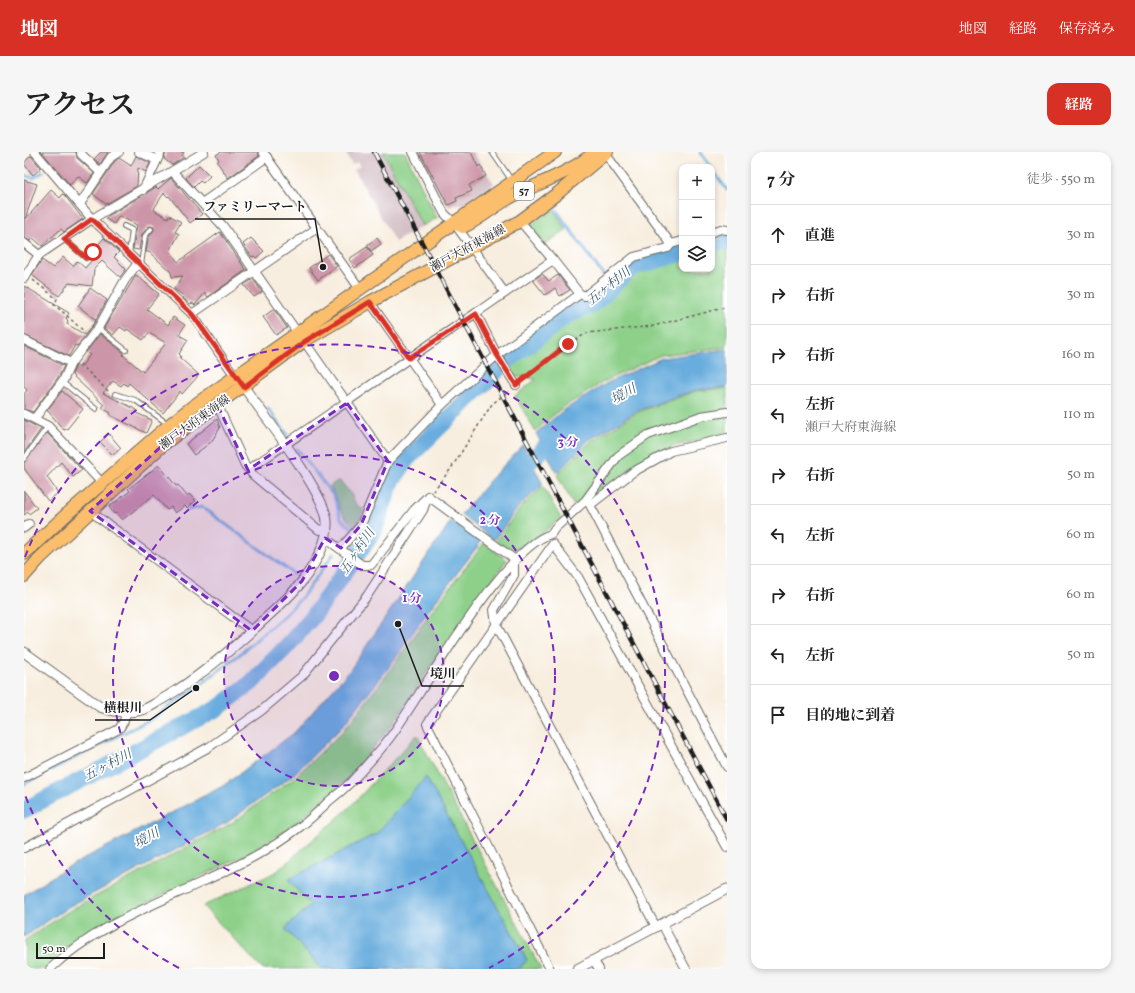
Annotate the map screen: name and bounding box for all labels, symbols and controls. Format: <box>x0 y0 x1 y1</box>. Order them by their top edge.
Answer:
text: 地図 <box>20 17 58 43</box>
text: 地図 <box>959 20 987 39</box>
text: 経路 <box>1009 20 1037 39</box>
text: 保存済み <box>1059 20 1115 39</box>
button: 経路 <box>1047 83 1111 125</box>
text: アクセス <box>24 87 135 126</box>
map controls <box>679 164 715 272</box>
button: + <box>679 164 715 200</box>
text: 7 分 <box>767 169 796 192</box>
text: 徒歩 · 550 m <box>1027 171 1095 189</box>
road number: 57 <box>514 182 534 200</box>
callout: ファミリーマート <box>195 194 315 219</box>
text: ファミリーマート <box>203 199 307 217</box>
button: − <box>679 200 715 236</box>
street label: 瀬戸大府東海線 <box>427 222 509 276</box>
icon: ahead <box>767 224 789 246</box>
text: 直進 <box>805 226 835 247</box>
text: 30 m <box>1067 226 1095 244</box>
button: layers <box>679 236 715 272</box>
route start <box>84 243 102 261</box>
water label: 五ヶ村川 <box>583 262 636 310</box>
icon: right <box>767 284 789 306</box>
text: 右折 <box>805 286 835 307</box>
text: 30 m <box>1067 286 1095 304</box>
route end <box>559 335 577 353</box>
icon: right <box>767 344 789 366</box>
text: 右折 <box>805 346 835 367</box>
text: 160 m <box>1061 346 1095 364</box>
water label: 境川 <box>608 380 641 409</box>
street label: 瀬戸大府東海線 <box>156 392 234 454</box>
text: 左折 <box>805 395 835 416</box>
icon: left <box>767 404 789 426</box>
text: 110 m <box>1063 406 1095 424</box>
text: 瀬戸大府東海線 <box>805 419 896 437</box>
text: 3 分 <box>558 435 578 451</box>
icon: right <box>767 464 789 486</box>
text: 右折 <box>805 466 835 487</box>
text: 50 m <box>1067 466 1095 484</box>
text: 2 分 <box>480 513 500 529</box>
water label: 五ヶ村川 <box>336 524 381 579</box>
icon: left <box>767 524 789 546</box>
text: 左折 <box>805 526 835 547</box>
text: 60 m <box>1067 526 1095 544</box>
icon: right <box>767 584 789 606</box>
text: 右折 <box>805 586 835 607</box>
text: 60 m <box>1067 586 1095 604</box>
text: 1 分 <box>402 591 422 607</box>
icon: left <box>767 644 789 666</box>
text: 左折 <box>805 646 835 667</box>
text: 50 m <box>1067 646 1095 664</box>
callout: 境川 <box>422 661 464 686</box>
text: 境川 <box>430 666 456 684</box>
centre of rings <box>327 669 341 683</box>
callout: 横根川 <box>95 695 150 720</box>
text: 横根川 <box>103 700 143 718</box>
icon: arrive <box>767 704 789 726</box>
text: 目的地に到着 <box>805 706 895 727</box>
water label: 五ヶ村川 <box>81 745 137 786</box>
water label: 境川 <box>131 824 164 853</box>
scale bar <box>36 941 105 960</box>
text: 50 m <box>42 942 66 957</box>

